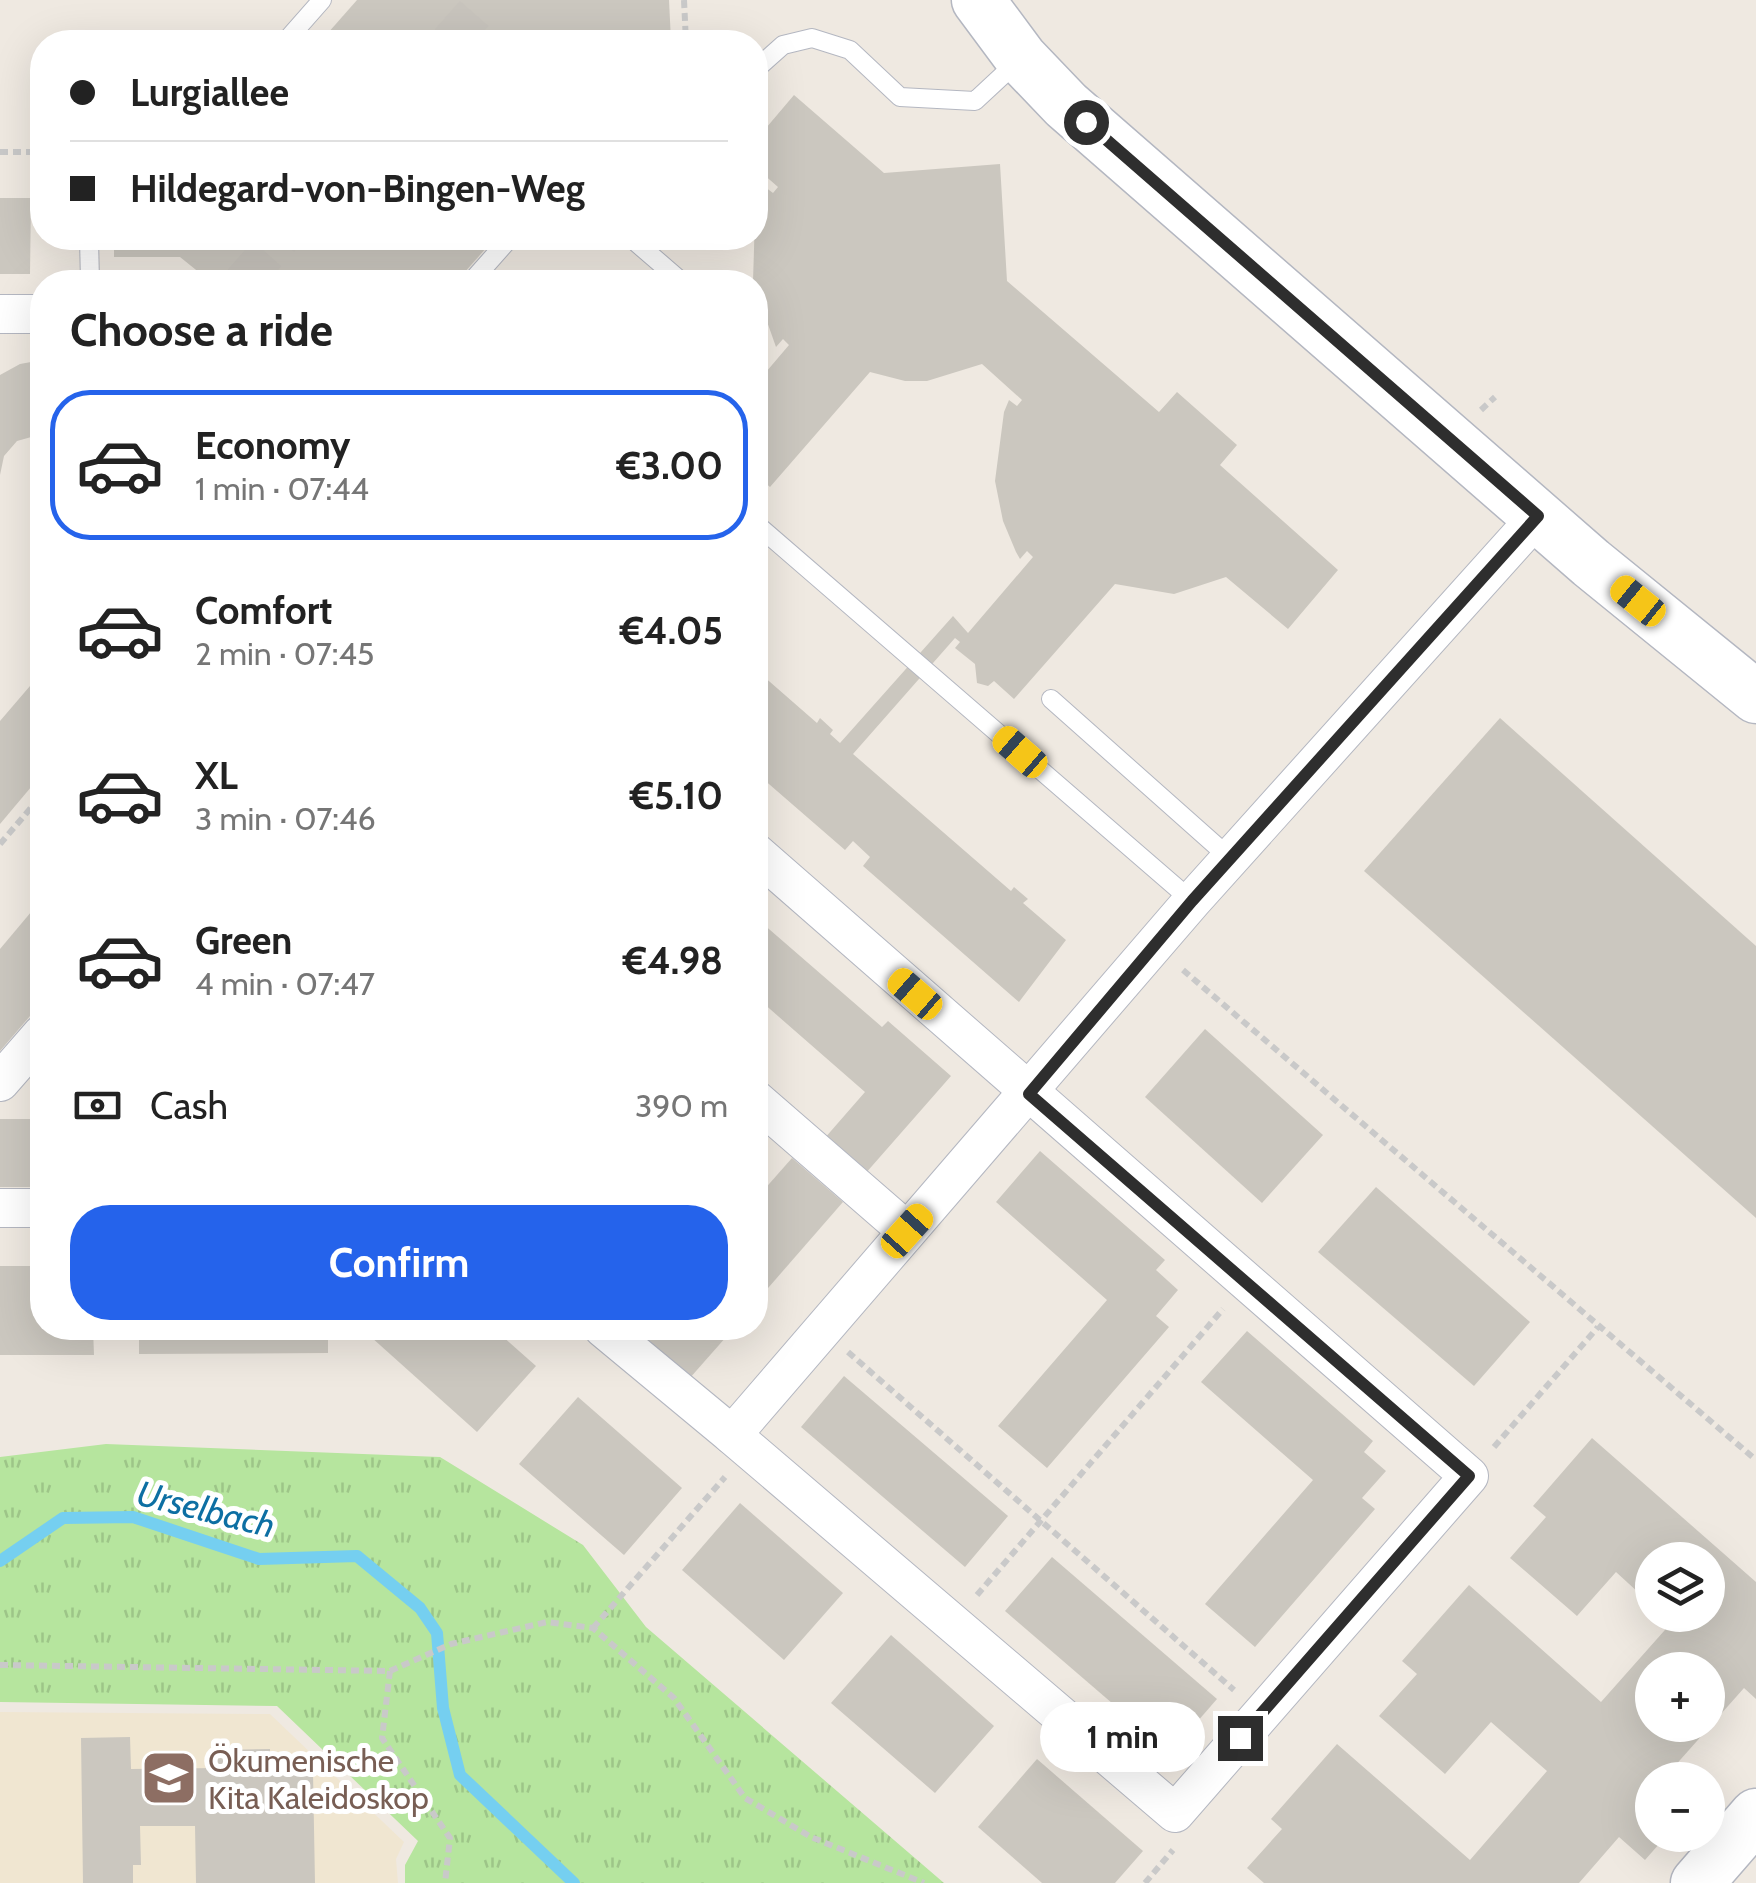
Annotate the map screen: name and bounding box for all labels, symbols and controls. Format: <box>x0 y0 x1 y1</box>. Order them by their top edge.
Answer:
text: Lurgiallee <box>130 69 289 116</box>
route start <box>1064 100 1109 145</box>
text: Hildegard-von-Bingen-Weg <box>130 165 585 212</box>
text: Choose a ride <box>70 303 333 357</box>
icon: car <box>75 420 165 510</box>
text: Economy <box>195 422 350 469</box>
text: €3.00 <box>616 442 723 489</box>
text: 1 min · 07:44 <box>195 469 369 508</box>
car <box>1605 570 1671 632</box>
icon: car <box>75 585 165 675</box>
text: Comfort <box>195 587 332 634</box>
text: €4.05 <box>620 607 723 654</box>
text: 2 min · 07:45 <box>195 634 374 673</box>
car <box>988 721 1052 783</box>
icon: car <box>75 750 165 840</box>
text: XL <box>195 752 238 799</box>
text: €5.10 <box>630 772 723 819</box>
text: 3 min · 07:46 <box>195 799 376 838</box>
icon: car <box>75 915 165 1005</box>
text: Green <box>195 917 292 964</box>
text: €4.98 <box>623 937 723 984</box>
car <box>883 963 947 1025</box>
text: 4 min · 07:47 <box>195 964 375 1003</box>
icon: cash <box>70 1078 125 1133</box>
text: Cash <box>150 1082 228 1129</box>
text: 390 m <box>635 1086 728 1125</box>
car <box>876 1199 938 1263</box>
button: Confirm <box>70 1205 728 1320</box>
water label: Urselbach <box>132 1471 280 1547</box>
map controls <box>1635 1542 1725 1852</box>
button: layers <box>1635 1542 1725 1632</box>
button: + <box>1635 1652 1725 1742</box>
callout: 1 min <box>1040 1703 1205 1773</box>
route end <box>1218 1716 1263 1761</box>
text: 1 min <box>1086 1717 1159 1756</box>
place label: Ökumenische Kita Kaleidoskop <box>208 1741 429 1817</box>
school or university icon: Ökumenische Kita Kaleidoskop <box>139 1748 199 1808</box>
button: − <box>1635 1762 1725 1852</box>

